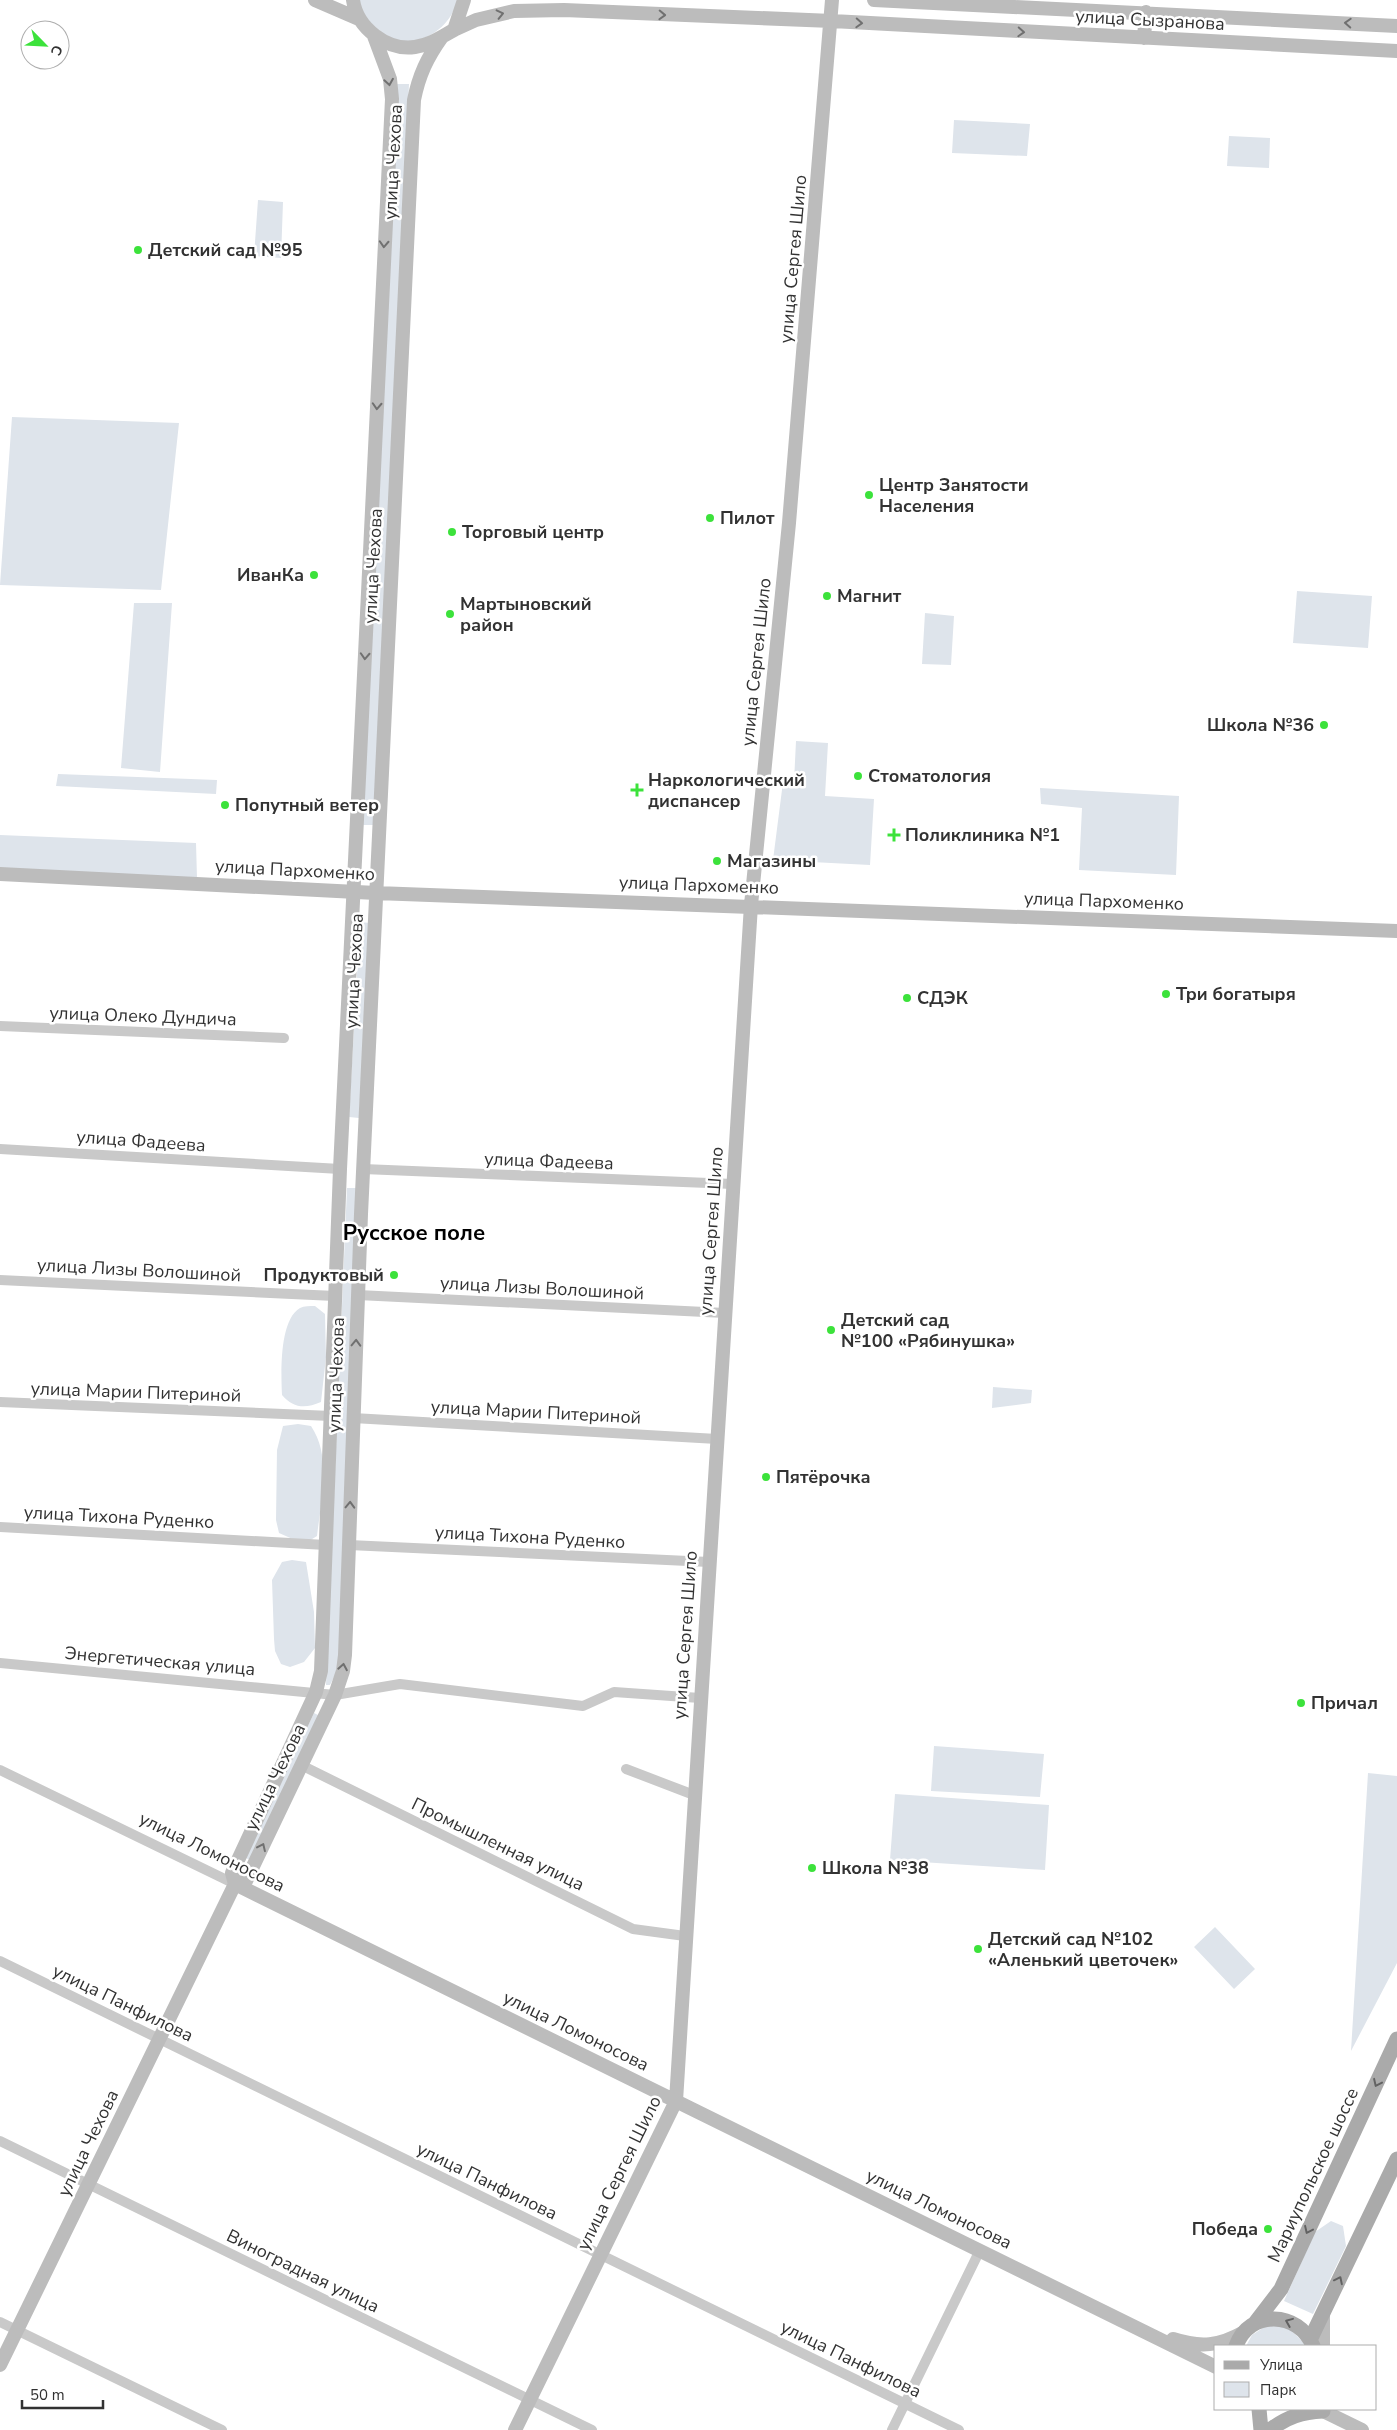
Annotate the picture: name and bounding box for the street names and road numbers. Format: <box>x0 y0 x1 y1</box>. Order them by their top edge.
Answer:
street label: улица Сызранова <box>1075 4 1225 36</box>
street label: улица Чехова <box>378 104 408 220</box>
street label: улица Сергея Шило <box>774 174 812 344</box>
street label: улица Чехова <box>358 508 388 624</box>
street label: улица Сергея Шило <box>735 577 777 747</box>
street label: улица Пархоменко <box>214 854 376 886</box>
street label: улица Пархоменко <box>619 870 779 900</box>
street label: улица Пархоменко <box>1024 886 1184 916</box>
street label: улица Чехова <box>339 913 369 1029</box>
street label: улица Олеко Дундича <box>49 1001 237 1031</box>
street label: улица Фадеева <box>76 1125 206 1157</box>
street label: улица Сергея Шило <box>693 1146 729 1316</box>
street label: улица Фадеева <box>484 1147 614 1175</box>
street label: улица Лизы Волошиной <box>36 1253 242 1287</box>
street label: улица Лизы Волошиной <box>439 1271 645 1305</box>
street label: улица Чехова <box>322 1317 350 1433</box>
street label: улица Марии Питериной <box>30 1376 242 1408</box>
street label: улица Марии Питериной <box>430 1395 642 1429</box>
street label: улица Тихона Руденко <box>23 1500 215 1534</box>
street label: улица Тихона Руденко <box>434 1520 626 1554</box>
street label: улица Сергея Шило <box>667 1550 703 1720</box>
street label: Энергетическая улица <box>64 1641 256 1681</box>
street label: улица Чехова <box>239 1720 311 1834</box>
street label: Промышленная улица <box>408 1792 588 1896</box>
street label: улица Ломоносова <box>135 1806 289 1898</box>
street label: улица Панфилова <box>49 1959 197 2047</box>
street label: улица Ломоносова <box>499 1985 653 2077</box>
street label: Мариупольское шоссе <box>1262 2084 1364 2266</box>
street label: улица Чехова <box>52 2086 124 2200</box>
street label: улица Сергея Шило <box>571 2092 667 2254</box>
street label: улица Панфилова <box>413 2137 561 2225</box>
street label: улица Ломоносова <box>862 2163 1016 2255</box>
street label: Виноградная улица <box>223 2224 383 2318</box>
street label: улица Панфилова <box>777 2315 925 2403</box>

